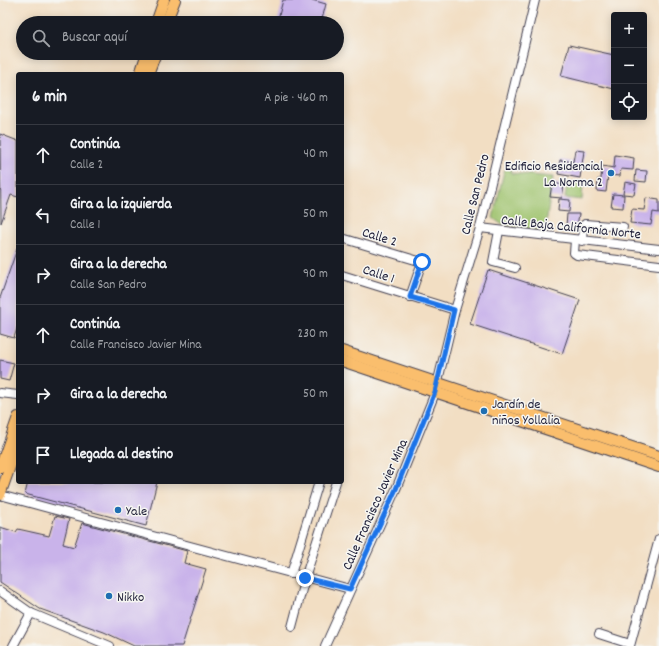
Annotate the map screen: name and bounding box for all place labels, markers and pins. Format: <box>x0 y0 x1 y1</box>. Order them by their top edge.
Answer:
place label: Edificio Residencial La Norma 2 <box>505 157 604 193</box>
marker: Edificio Residencial La Norma 2 <box>606 168 616 178</box>
place label: Jardín de niños Yollalia <box>492 395 560 431</box>
marker: Jardín de niños Yollalia <box>479 406 489 416</box>
place label: Yale <box>126 502 147 522</box>
marker: Yale <box>113 505 123 515</box>
place label: Nikko <box>117 588 144 608</box>
marker: Nikko <box>104 591 114 601</box>

